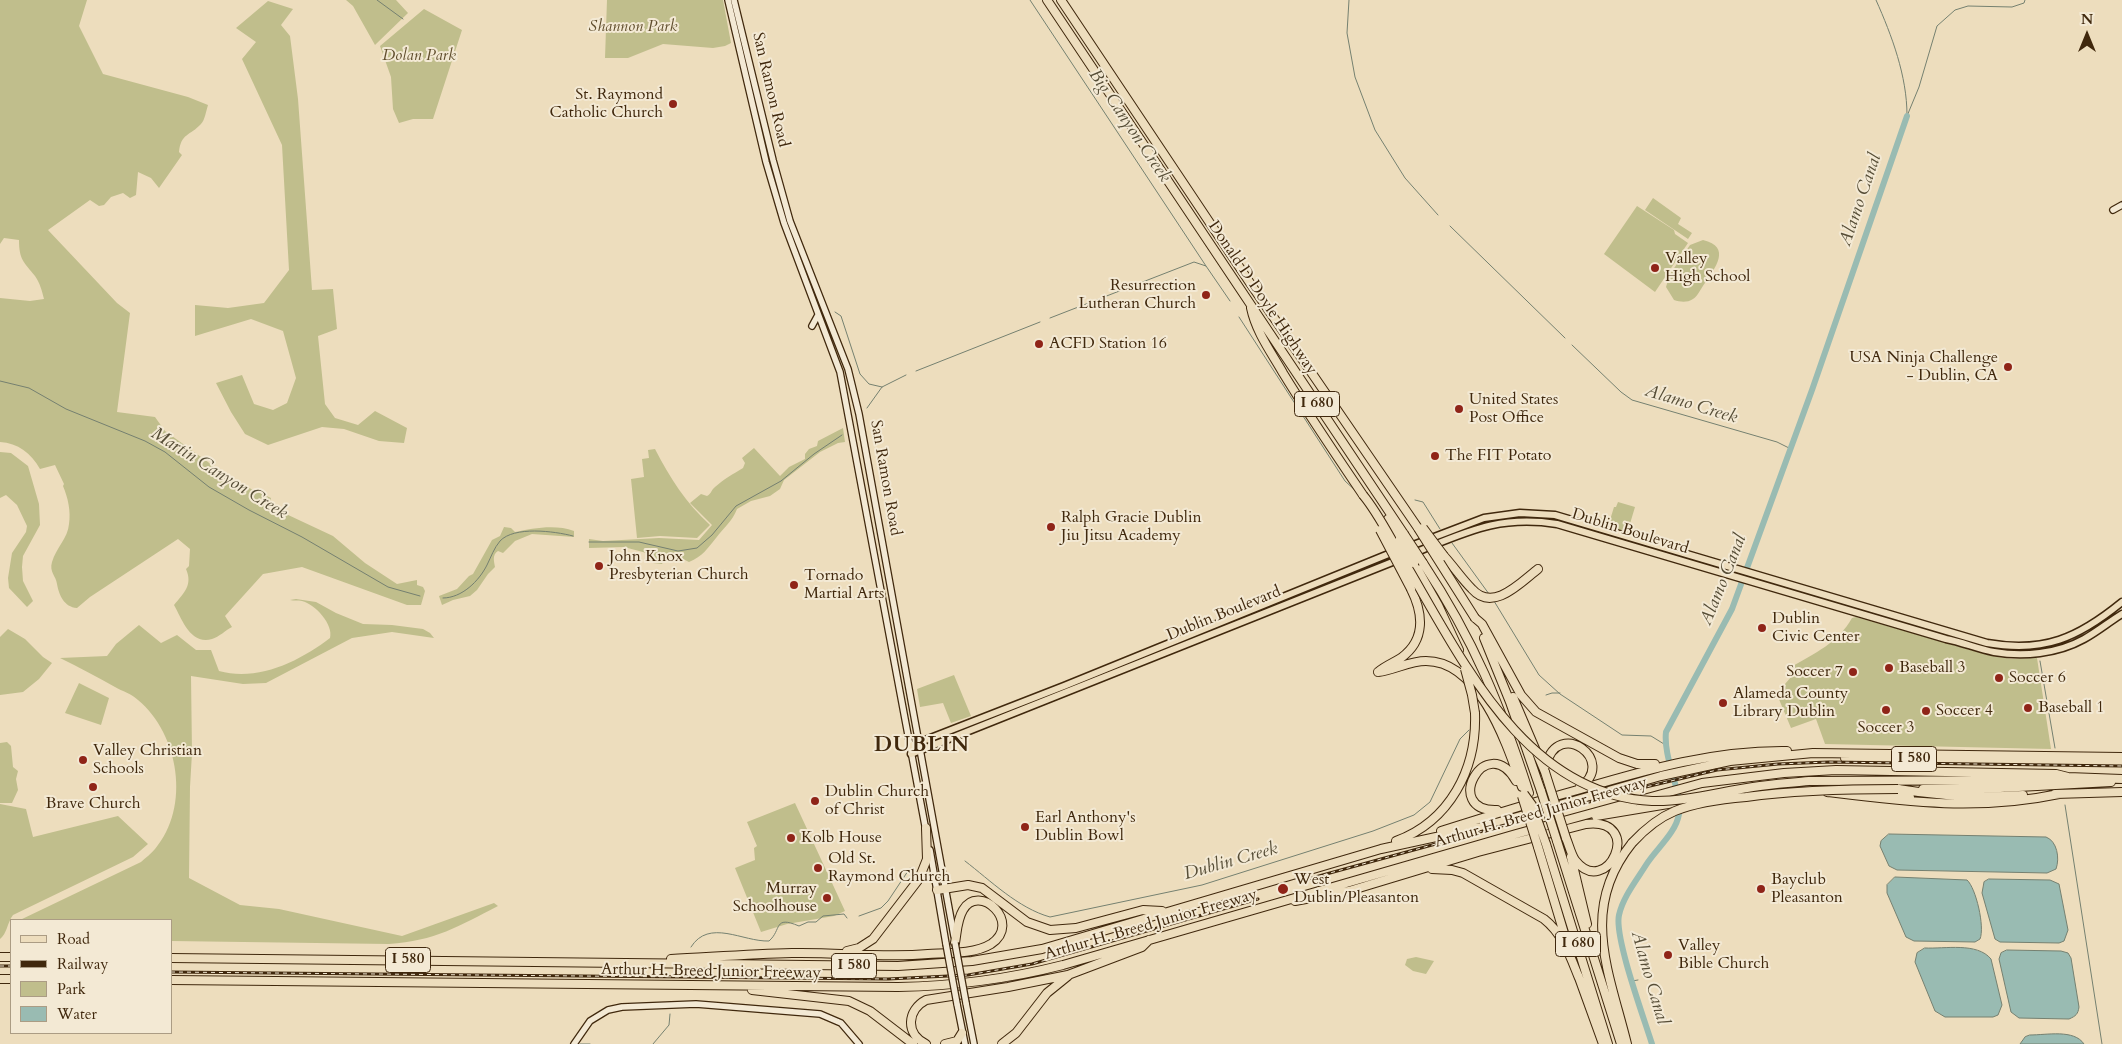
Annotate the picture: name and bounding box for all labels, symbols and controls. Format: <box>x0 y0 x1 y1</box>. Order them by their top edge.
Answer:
north arrow <box>2062 10 2112 60</box>
text: N <box>2081 10 2093 29</box>
park label: Shannon Park <box>589 17 677 37</box>
street label: San Ramon Road <box>747 31 793 149</box>
park label: Dolan Park <box>382 46 456 66</box>
water label: Big Canyon Creek <box>1083 65 1175 187</box>
place label: St. Raymond Catholic Church <box>549 85 663 123</box>
marker: St. Raymond Catholic Church <box>667 98 679 110</box>
water label: Alamo Canal <box>1835 151 1887 249</box>
street label: Donald D Doyle Highway <box>1203 217 1321 379</box>
place label: Valley High School <box>1665 249 1750 287</box>
marker: Valley High School <box>1649 262 1661 274</box>
place label: Resurrection Lutheran Church <box>1079 276 1196 314</box>
marker: Resurrection Lutheran Church <box>1200 289 1212 301</box>
place label: ACFD Station 16 <box>1049 334 1167 354</box>
marker: ACFD Station 16 <box>1033 338 1045 350</box>
place label: USA Ninja Challenge - Dublin, CA <box>1850 348 1998 386</box>
marker: USA Ninja Challenge - Dublin, CA <box>2002 361 2014 373</box>
water label: Alamo Creek <box>1642 381 1740 429</box>
place label: United States Post Office <box>1469 390 1558 428</box>
road number: I 680 <box>1294 392 1340 416</box>
marker: United States Post Office <box>1453 403 1465 415</box>
street label: San Ramon Road <box>865 419 905 537</box>
water label: Martin Canyon Creek <box>147 423 291 525</box>
place label: The FIT Potato <box>1445 446 1551 466</box>
marker: The FIT Potato <box>1429 450 1441 462</box>
street label: Dublin Boulevard <box>1569 505 1691 559</box>
place label: Ralph Gracie Dublin Jiu Jitsu Academy <box>1061 508 1201 546</box>
marker: Ralph Gracie Dublin Jiu Jitsu Academy <box>1045 521 1057 533</box>
water label: Alamo Canal <box>1696 531 1752 629</box>
place label: John Knox Presbyterian Church <box>609 547 749 585</box>
marker: John Knox Presbyterian Church <box>593 560 605 572</box>
place label: Tornado Martial Arts <box>804 566 884 604</box>
marker: Tornado Martial Arts <box>788 579 800 591</box>
street label: Dublin Boulevard <box>1164 582 1284 646</box>
place label: Dublin Civic Center <box>1772 609 1860 647</box>
marker: Dublin Civic Center <box>1756 622 1768 634</box>
place label: Baseball 3 <box>1899 658 1966 678</box>
place label: Soccer 7 <box>1786 662 1843 682</box>
marker: Baseball 3 <box>1883 662 1895 674</box>
marker: Soccer 7 <box>1847 666 1859 678</box>
place label: Soccer 6 <box>2009 668 2066 688</box>
marker: Soccer 6 <box>1993 672 2005 684</box>
place label: Alameda County Library Dublin <box>1733 684 1848 722</box>
marker: Alameda County Library Dublin <box>1717 697 1729 709</box>
place label: Baseball 1 <box>2038 698 2105 718</box>
place label: Soccer 4 <box>1936 701 1993 721</box>
marker: Baseball 1 <box>2022 702 2034 714</box>
marker: Soccer 3 <box>1880 704 1892 716</box>
marker: Soccer 4 <box>1920 705 1932 717</box>
place label: Soccer 3 <box>1858 718 1914 738</box>
district label: DUBLIN <box>873 733 971 759</box>
place label: Valley Christian Schools <box>93 741 202 779</box>
road number: I 580 <box>1892 746 1936 772</box>
marker: Valley Christian Schools <box>77 754 89 766</box>
street label: Arthur H. Breed Junior Freeway <box>1433 773 1649 853</box>
marker: Brave Church <box>87 781 99 793</box>
place label: Dublin Church of Christ <box>825 782 929 820</box>
place label: Brave Church <box>46 794 140 814</box>
marker: Dublin Church of Christ <box>809 795 821 807</box>
place label: Earl Anthony's Dublin Bowl <box>1035 808 1135 846</box>
marker: Earl Anthony's Dublin Bowl <box>1019 821 1031 833</box>
place label: Kolb House <box>801 828 882 848</box>
marker: Kolb House <box>785 832 797 844</box>
water label: Dublin Creek <box>1182 838 1280 886</box>
place label: Old St. Raymond Church <box>828 849 950 887</box>
marker: Old St. Raymond Church <box>812 862 824 874</box>
place label: West Dublin/Pleasanton <box>1294 870 1419 908</box>
place label: Bayclub Pleasanton <box>1771 870 1843 908</box>
place label: Murray Schoolhouse <box>733 879 817 917</box>
marker: West Dublin/Pleasanton <box>1276 882 1290 896</box>
marker: Bayclub Pleasanton <box>1755 883 1767 895</box>
street label: Arthur H. Breed Junior Freeway <box>1043 885 1259 965</box>
marker: Murray Schoolhouse <box>821 892 833 904</box>
legend <box>10 919 172 1034</box>
text: Road <box>57 929 90 949</box>
water label: Alamo Canal <box>1625 929 1673 1027</box>
road number: I 680 <box>1556 932 1600 956</box>
place label: Valley Bible Church <box>1678 936 1769 974</box>
road number: I 580 <box>386 948 430 972</box>
marker: Valley Bible Church <box>1662 949 1674 961</box>
text: Railway <box>57 954 108 974</box>
road number: I 580 <box>832 954 876 978</box>
street label: Arthur H. Breed Junior Freeway <box>601 960 821 984</box>
text: Park <box>57 979 86 999</box>
text: Water <box>57 1004 97 1024</box>

